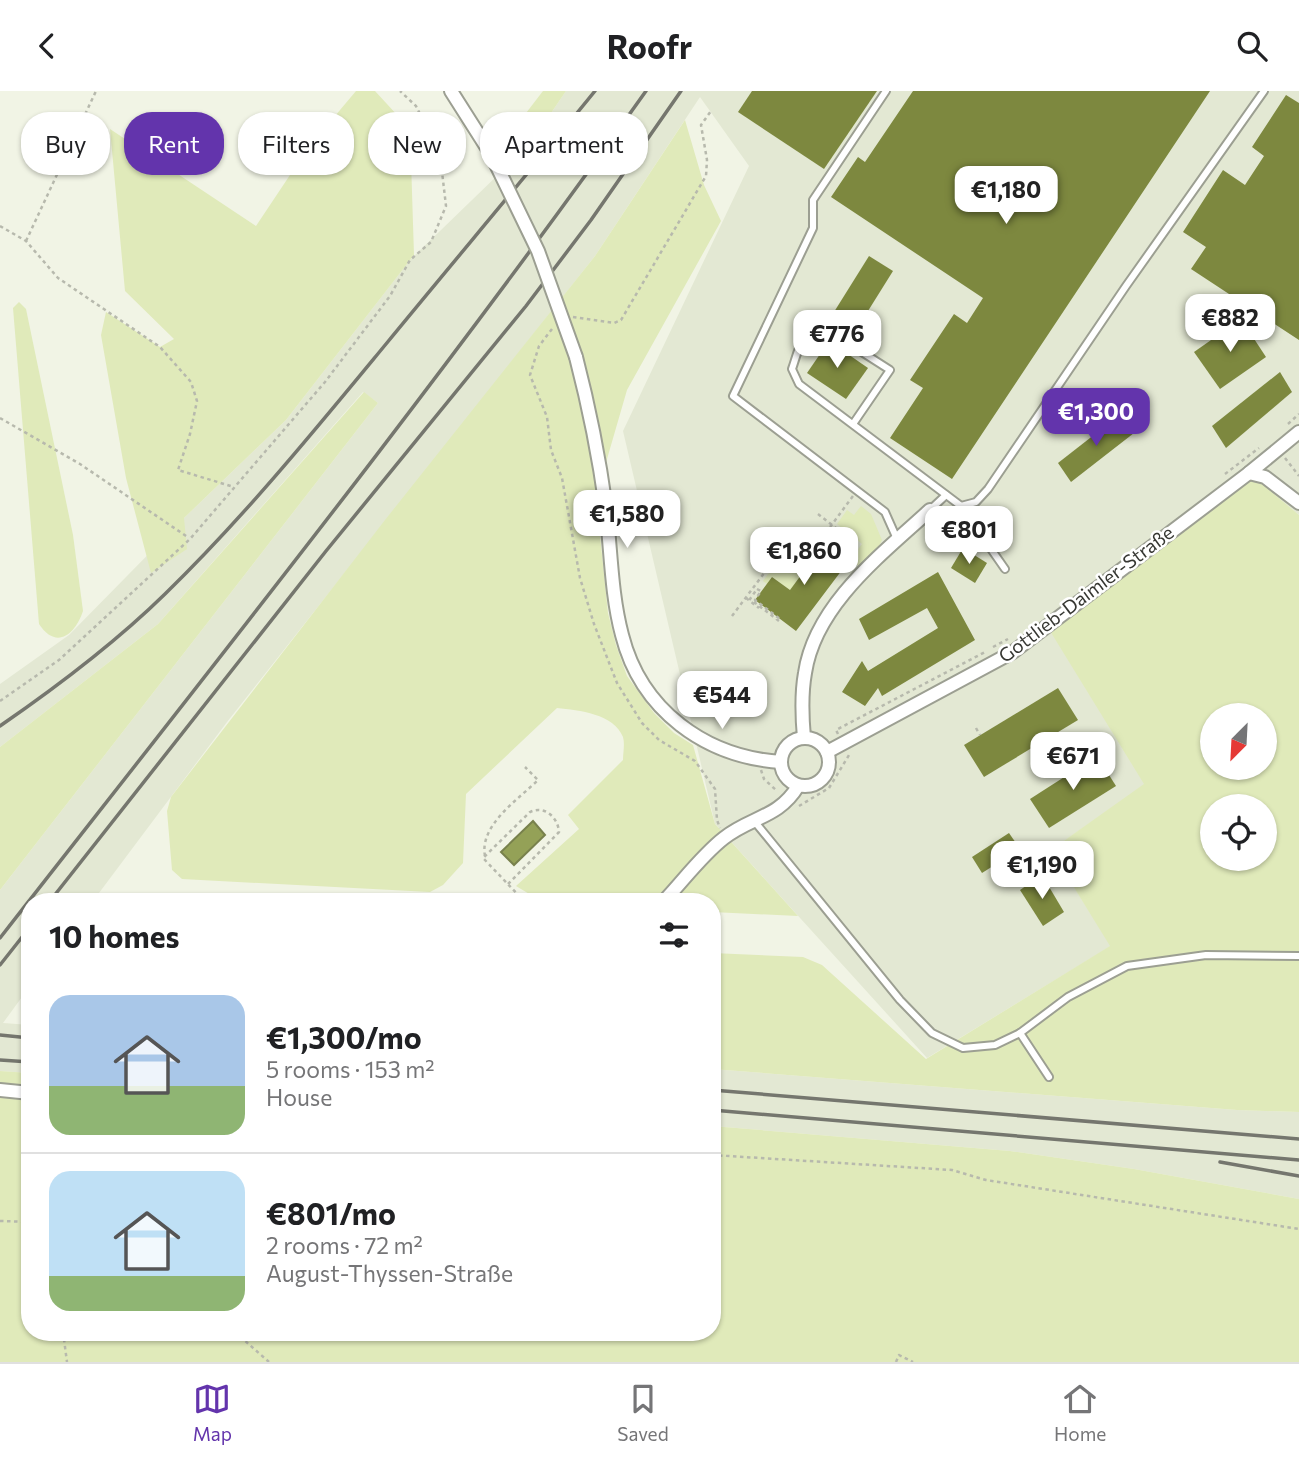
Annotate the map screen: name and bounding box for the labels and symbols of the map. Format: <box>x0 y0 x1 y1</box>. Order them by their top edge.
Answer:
pin: €1,180 <box>949 167 1063 226</box>
pin: €882 <box>1189 295 1271 354</box>
pin: €776 <box>796 310 878 370</box>
pin: €1,300 <box>1039 389 1153 448</box>
pin: €1,580 <box>570 491 684 550</box>
pin: €801 <box>928 507 1010 566</box>
street label: Gottlieb-Daimler-Straße <box>994 520 1178 667</box>
pin: €1,860 <box>747 527 861 587</box>
pin: €544 <box>681 671 763 731</box>
north arrow <box>1200 703 1278 781</box>
pin: €671 <box>1032 733 1114 792</box>
pin: €1,190 <box>985 841 1099 901</box>

